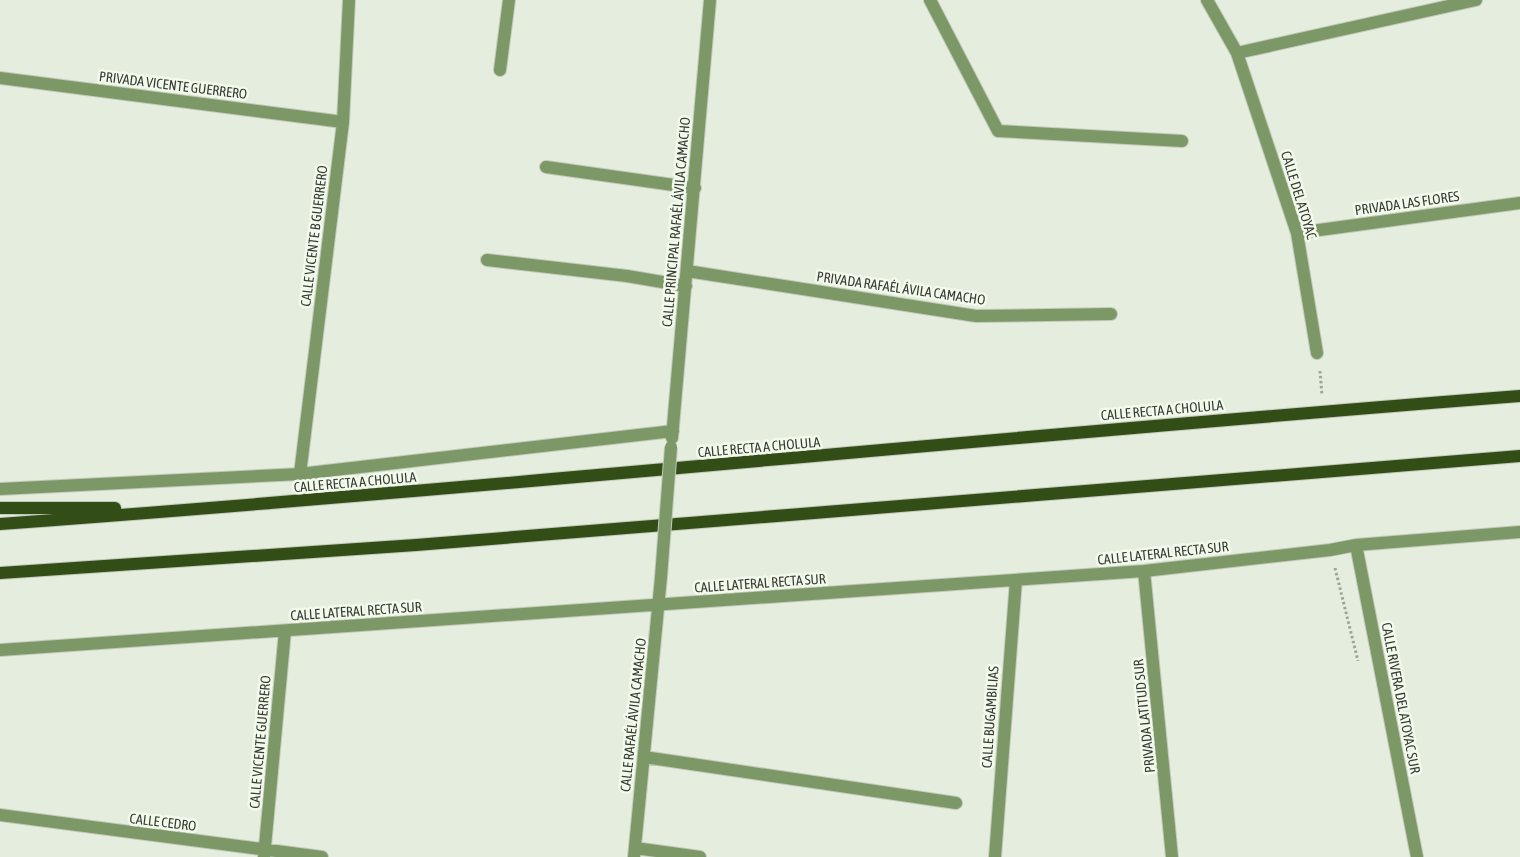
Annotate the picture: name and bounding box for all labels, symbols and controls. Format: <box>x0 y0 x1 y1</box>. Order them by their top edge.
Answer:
street label: PRIVADA VICENTE GUERRERO <box>98 68 248 102</box>
street label: CALLE PRINCIPAL RAFAÉL ÁVILA CAMACHO <box>659 116 693 328</box>
street label: CALLE DEL ATOYAC <box>1278 149 1320 242</box>
street label: CALLE VICENTE B GUERRERO <box>297 165 331 307</box>
street label: PRIVADA LAS FLORES <box>1354 188 1460 218</box>
street label: PRIVADA RAFAÉL ÁVILA CAMACHO <box>816 268 986 308</box>
street label: CALLE RECTA A CHOLULA <box>1100 397 1224 423</box>
street label: CALLE RECTA A CHOLULA <box>697 434 821 460</box>
street label: CALLE RECTA A CHOLULA <box>293 469 417 495</box>
street label: CALLE LATERAL RECTA SUR <box>1097 538 1229 568</box>
street label: CALLE LATERAL RECTA SUR <box>694 570 826 596</box>
street label: CALLE LATERAL RECTA SUR <box>290 598 422 624</box>
street label: CALLE RIVERA DEL ATOYAC SUR <box>1378 621 1424 775</box>
street label: CALLE RAFAÉL ÁVILA CAMACHO <box>617 637 649 793</box>
street label: PRIVADA LATITUD SUR <box>1130 658 1158 774</box>
street label: CALLE BUGAMBILIAS <box>978 665 1002 769</box>
street label: CALLE VICENTE GUERRERO <box>246 675 274 809</box>
street label: CALLE CEDRO <box>129 810 197 834</box>

